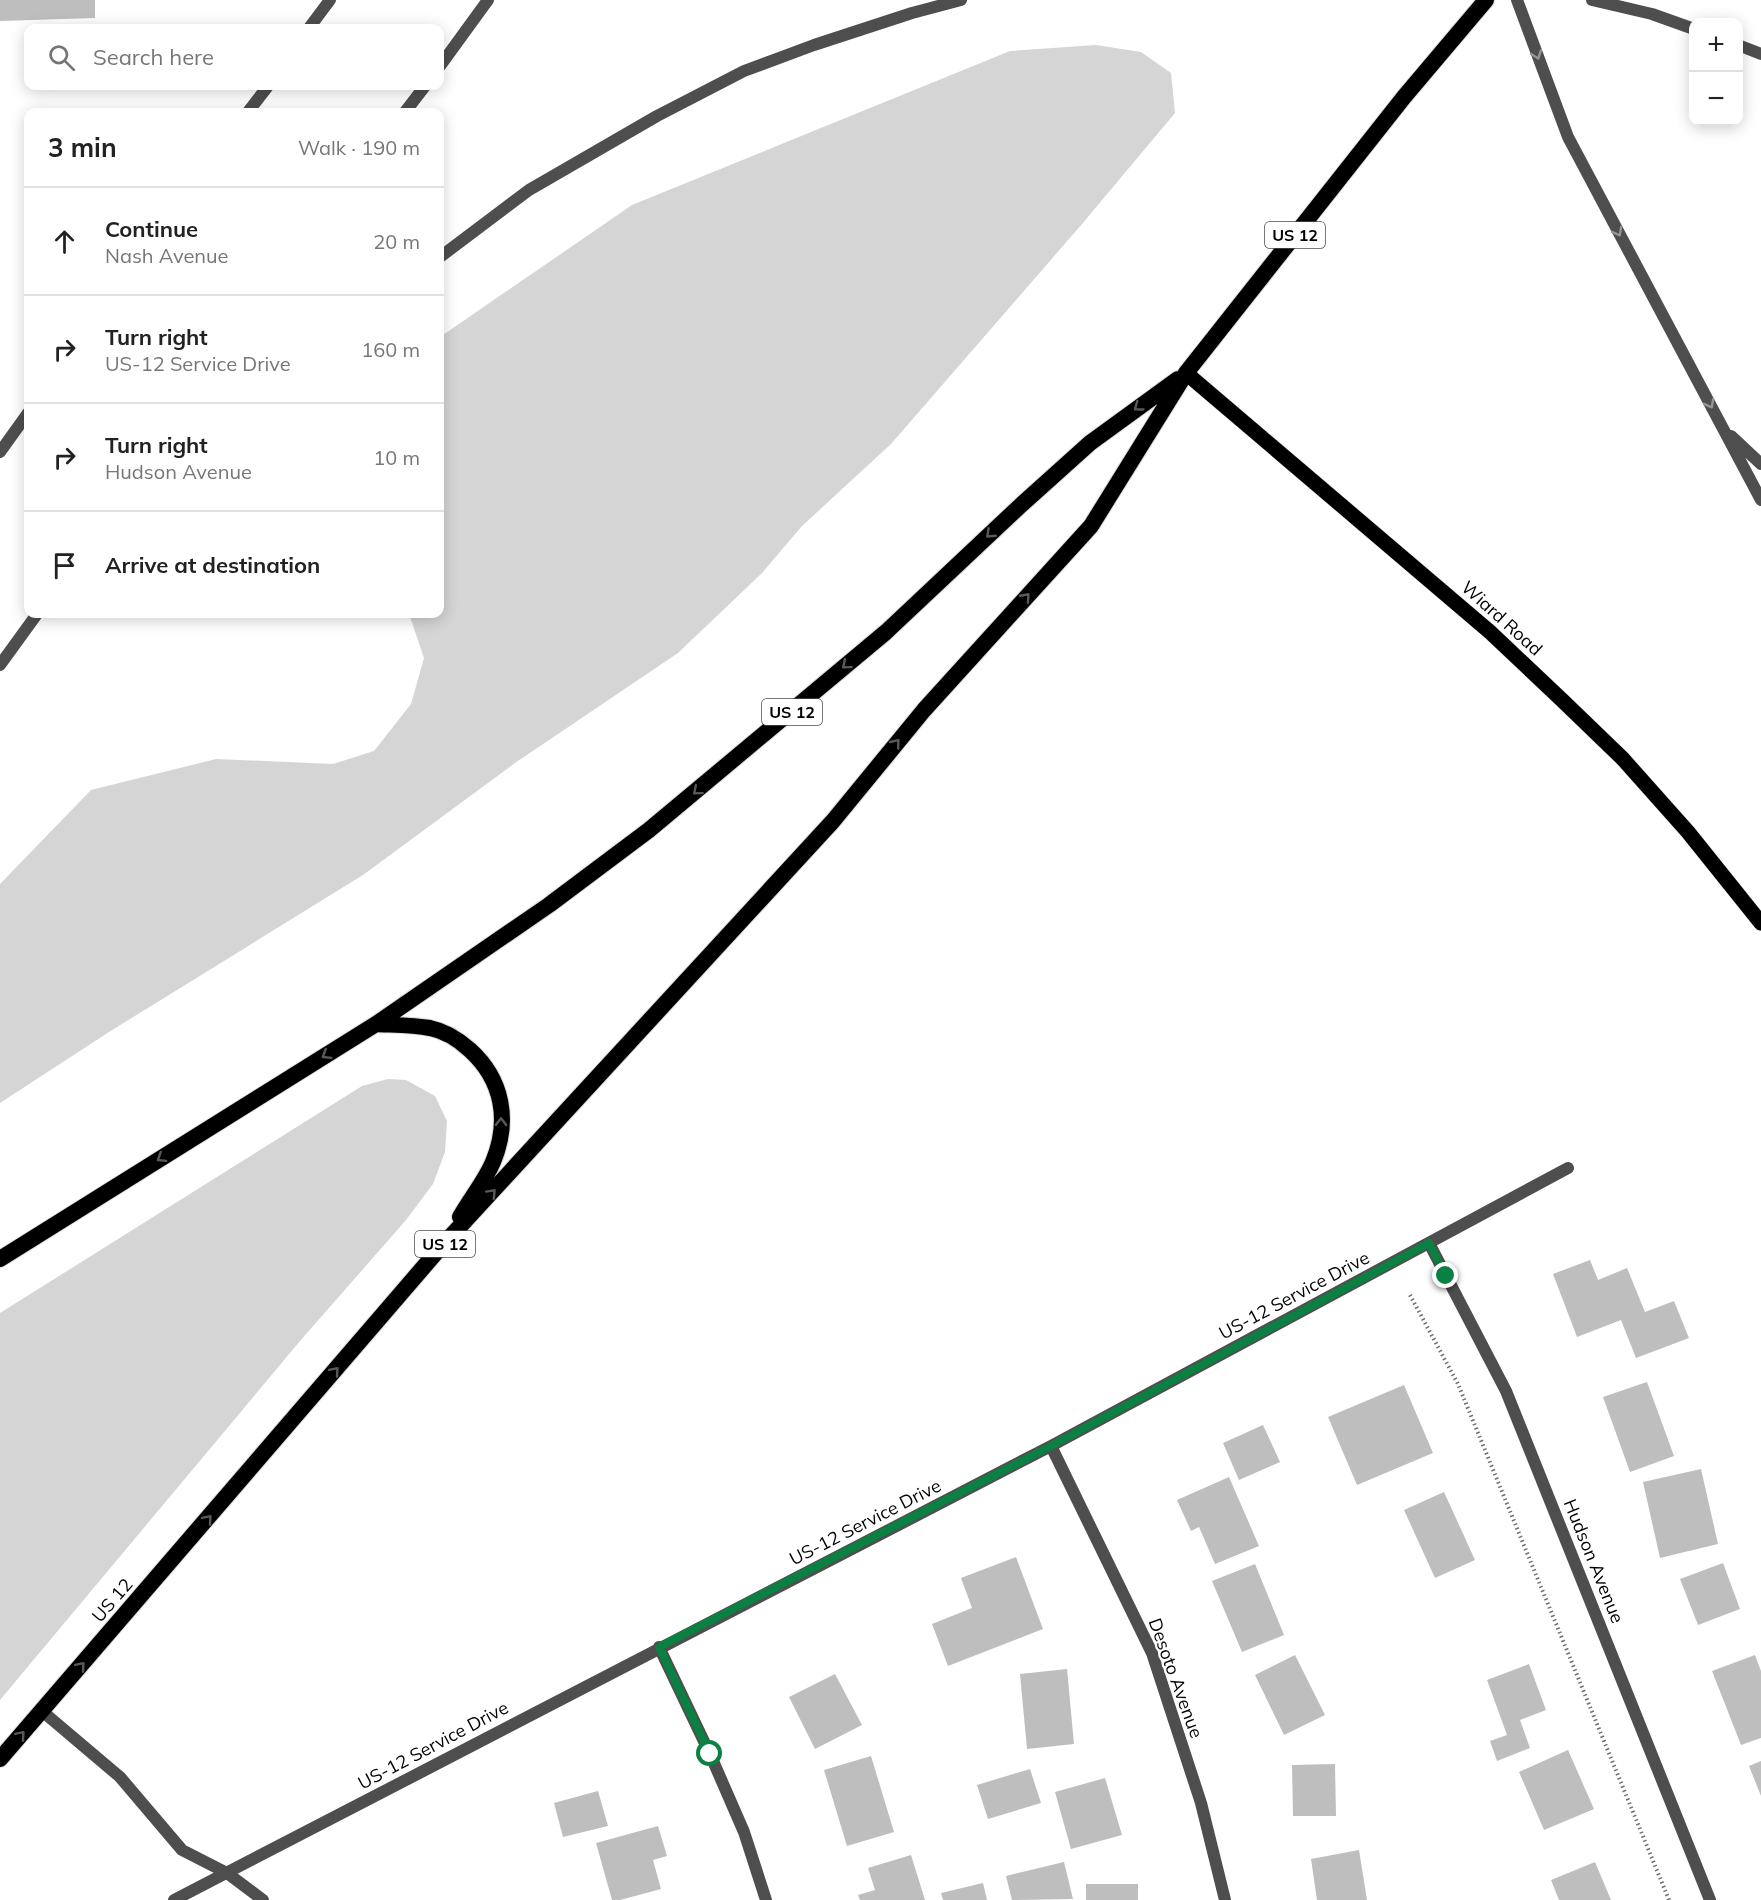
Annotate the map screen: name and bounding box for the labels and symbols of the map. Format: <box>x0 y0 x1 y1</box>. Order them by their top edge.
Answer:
one-way arrow <box>1530 49 1542 60</box>
road number: US 12 <box>1265 222 1325 248</box>
one-way arrow <box>1611 225 1622 236</box>
one-way arrow <box>1703 397 1714 408</box>
one-way arrow <box>1134 400 1145 411</box>
one-way arrow <box>987 526 998 537</box>
street label: Wiard Road <box>1457 576 1547 660</box>
one-way arrow <box>1019 594 1030 604</box>
one-way arrow <box>842 658 853 669</box>
road number: US 12 <box>762 699 822 725</box>
one-way arrow <box>889 739 900 750</box>
one-way arrow <box>693 784 704 795</box>
one-way arrow <box>322 1047 332 1059</box>
one-way arrow <box>495 1117 507 1126</box>
one-way arrow <box>157 1150 167 1162</box>
one-way arrow <box>484 1189 495 1200</box>
road number: US 12 <box>415 1231 475 1257</box>
street label: US-12 Service Drive <box>1215 1246 1373 1344</box>
route end <box>1432 1262 1458 1288</box>
one-way arrow <box>328 1367 339 1378</box>
street label: US-12 Service Drive <box>785 1474 945 1570</box>
street label: Hudson Avenue <box>1559 1495 1629 1627</box>
one-way arrow <box>201 1515 212 1525</box>
street label: US 12 <box>87 1573 137 1627</box>
street label: Desoto Avenue <box>1144 1615 1208 1741</box>
one-way arrow <box>73 1662 84 1673</box>
street label: US-12 Service Drive <box>354 1696 512 1794</box>
one-way arrow <box>14 1731 25 1742</box>
route start <box>696 1740 722 1766</box>

